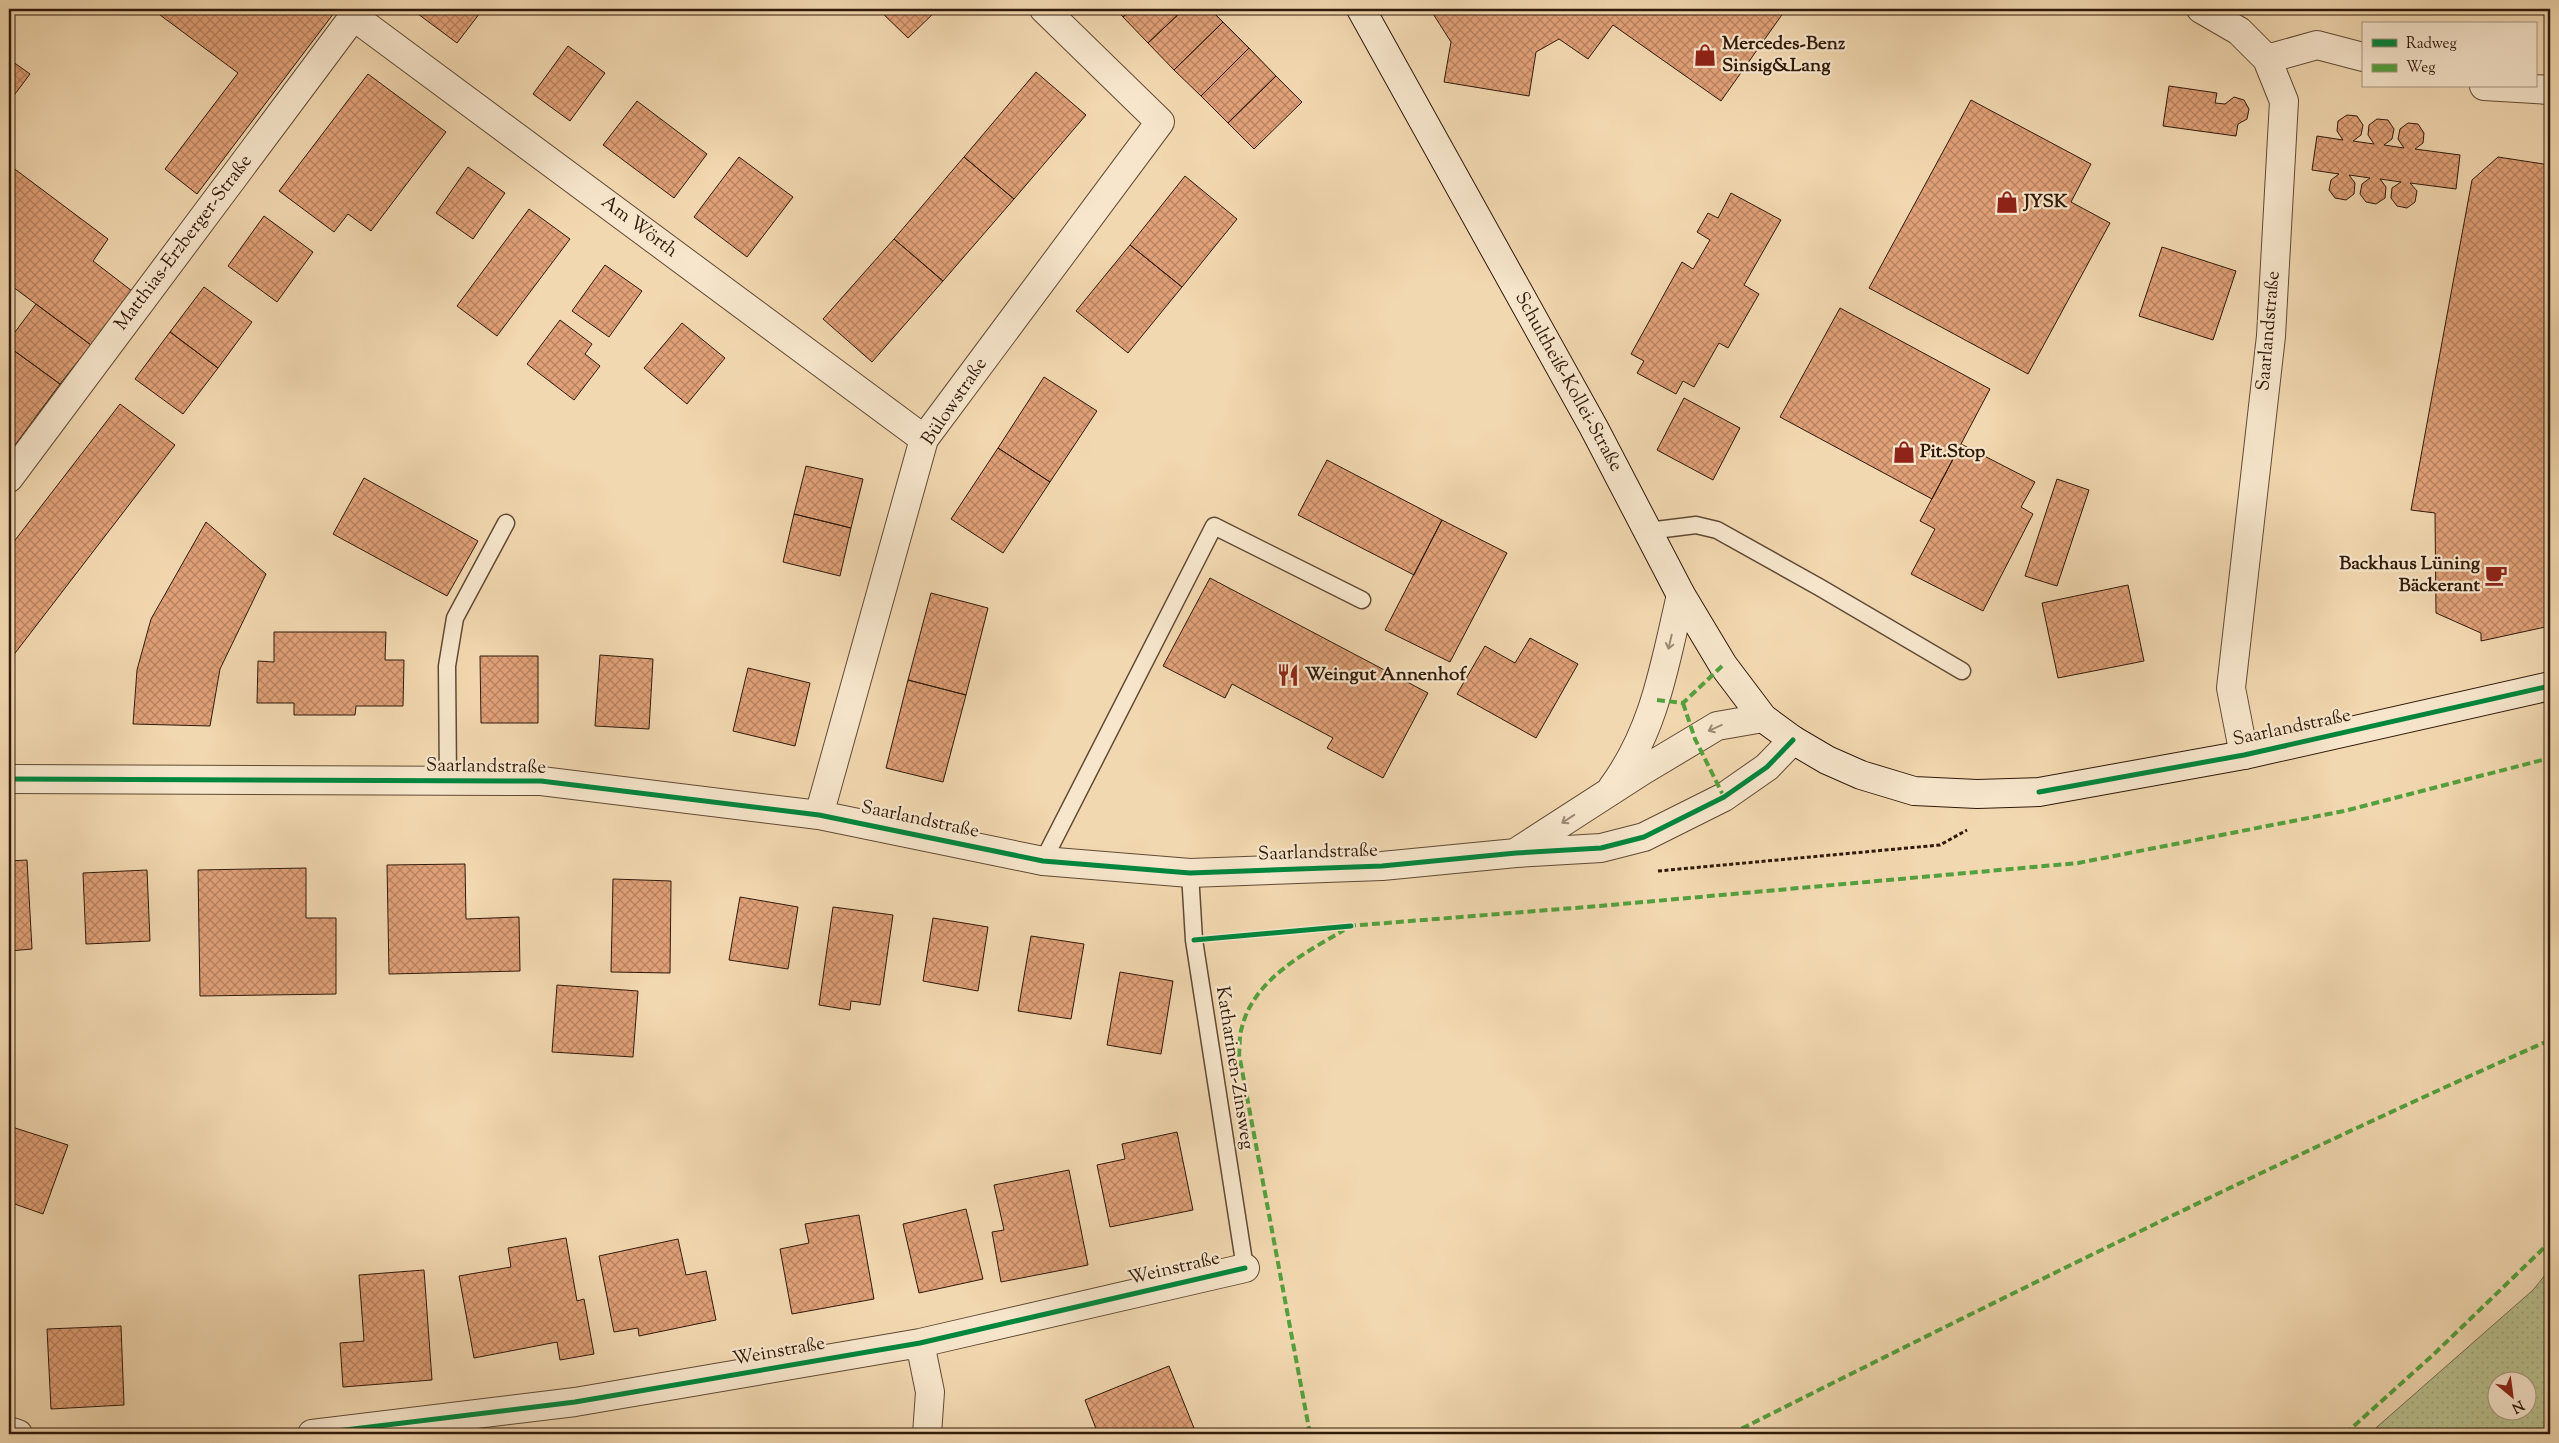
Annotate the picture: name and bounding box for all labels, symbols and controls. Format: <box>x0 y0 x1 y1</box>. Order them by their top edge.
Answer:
legend <box>2362 22 2536 88</box>
place label: Mercedes-Benz Sinsig&Lang <box>1722 31 1845 80</box>
text: Radweg <box>2406 34 2457 55</box>
shop icon: Mercedes-Benz Sinsig&Lang <box>1692 42 1718 68</box>
text: Weg <box>2406 58 2436 79</box>
street label: Matthias-Erzberger-Straße <box>109 149 259 337</box>
street label: Am Wörth <box>595 189 683 265</box>
shop icon: JYSK <box>1994 189 2020 215</box>
place label: JYSK <box>2022 189 2068 216</box>
street label: Saarlandstraße <box>2250 270 2288 392</box>
street label: Schultheiß-Kollei-Straße <box>1507 287 1629 477</box>
street label: Bülowstraße <box>916 353 994 451</box>
shop icon: Pit.Stop <box>1891 439 1917 465</box>
place label: Pit.Stop <box>1920 439 1986 466</box>
place label: Backhaus Lüning Bäckerant <box>2339 551 2481 600</box>
cafe icon: Backhaus Lüning Bäckerant <box>2483 562 2509 588</box>
one-way arrow <box>1665 634 1674 650</box>
restaurant icon: Weingut Annenhof <box>1275 662 1301 688</box>
place label: Weingut Annenhof <box>1305 662 1467 689</box>
street label: Saarlandstraße <box>2230 702 2354 754</box>
one-way arrow <box>1708 724 1723 734</box>
street label: Saarlandstraße <box>426 752 546 782</box>
street label: Saarlandstraße <box>858 794 982 846</box>
one-way arrow <box>1561 815 1575 825</box>
street label: Saarlandstraße <box>1257 837 1379 869</box>
street label: Katharinen-Zinsweg <box>1208 984 1260 1152</box>
street label: Weinstraße <box>1125 1245 1223 1293</box>
street label: Weinstraße <box>731 1331 827 1373</box>
north arrow <box>2486 1370 2536 1420</box>
text: N <box>2508 1394 2527 1417</box>

